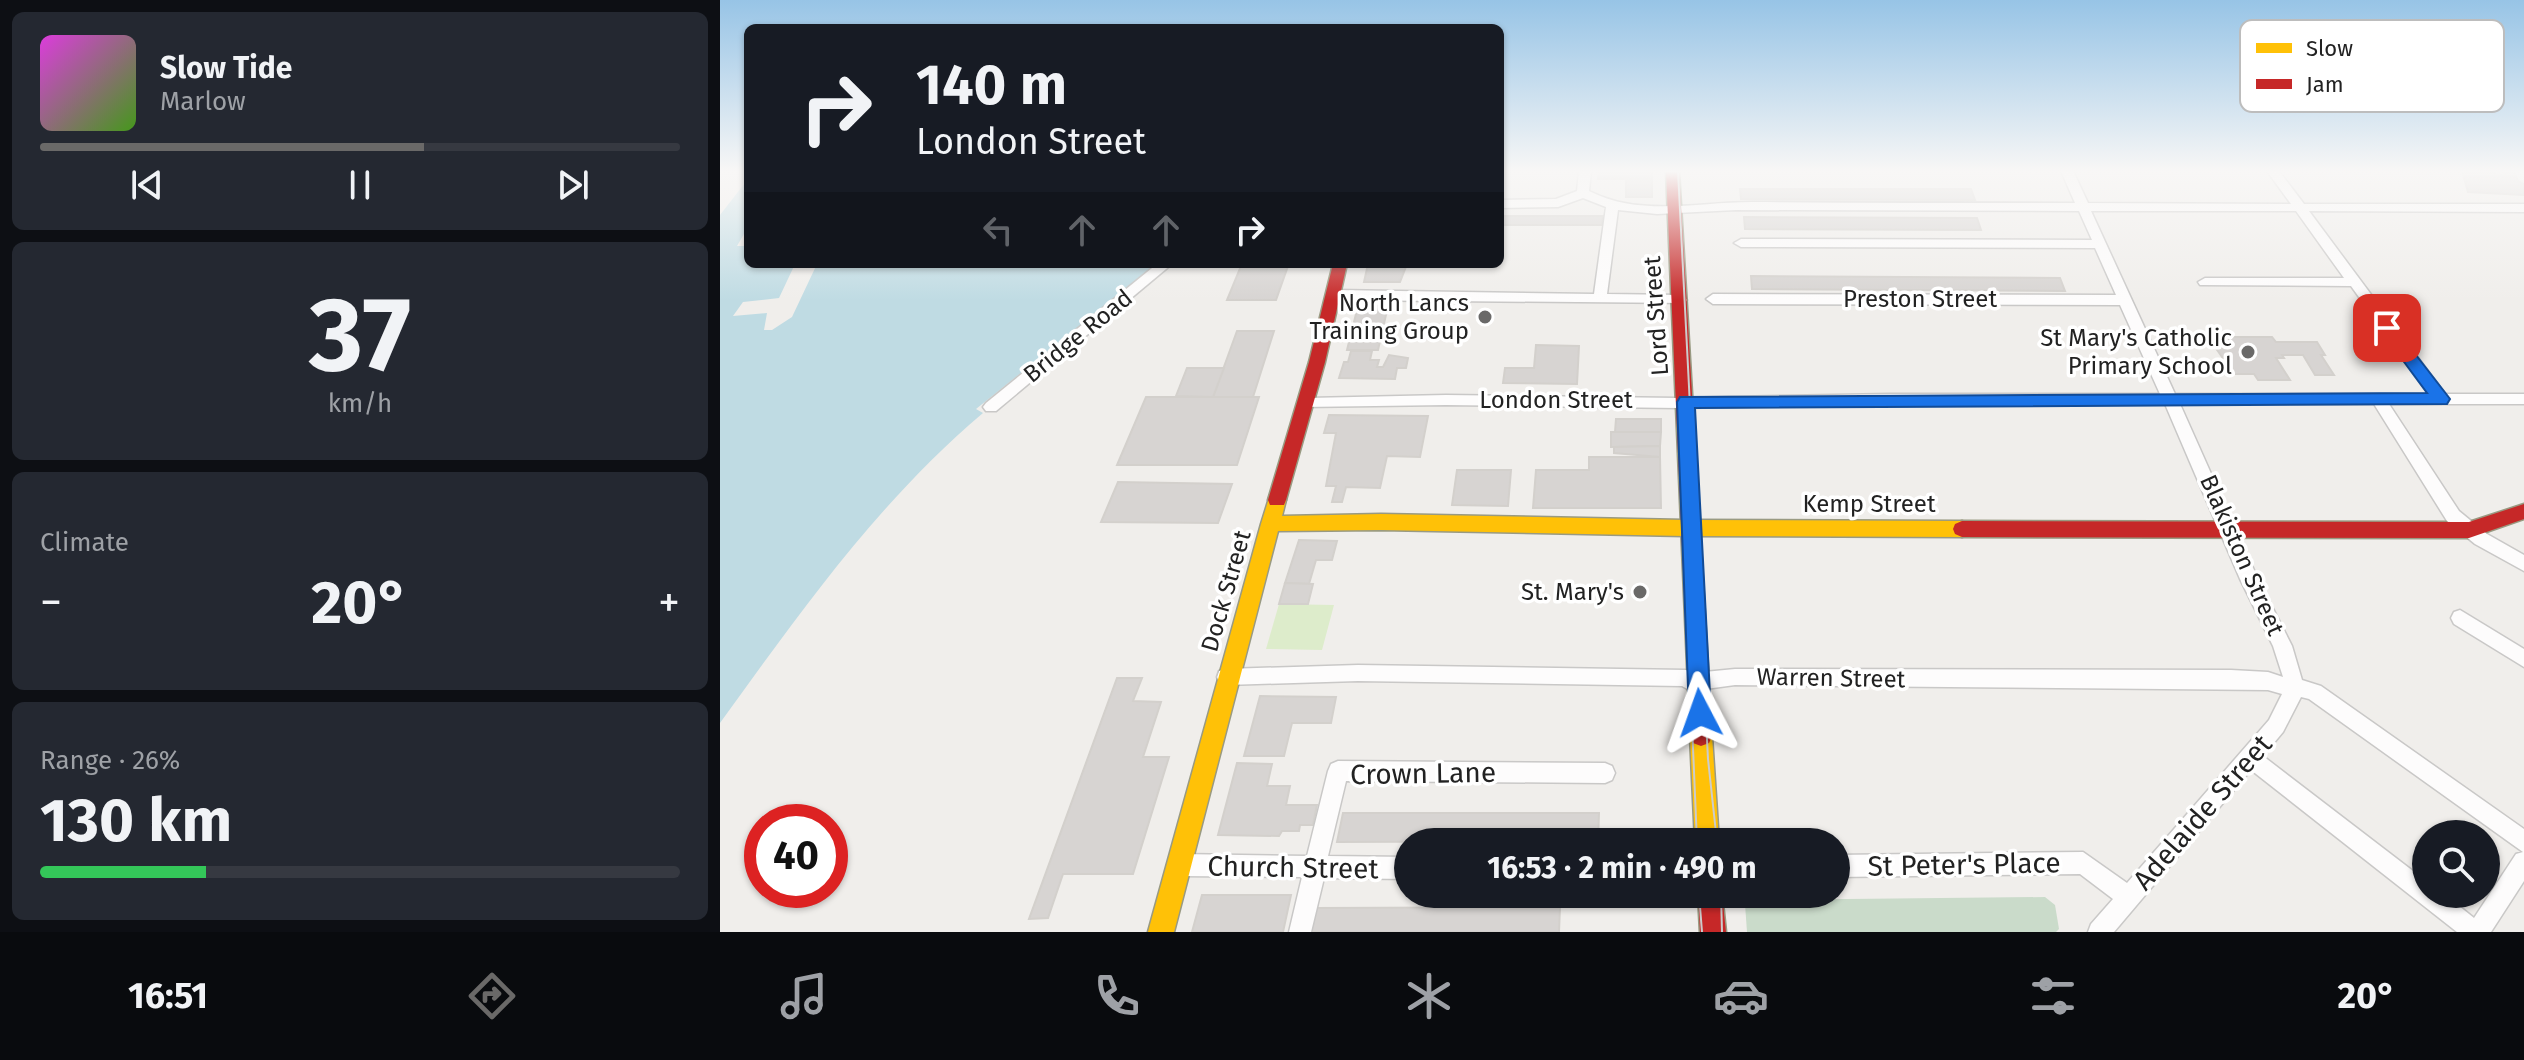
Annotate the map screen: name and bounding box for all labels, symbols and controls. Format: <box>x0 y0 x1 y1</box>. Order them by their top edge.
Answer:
legend <box>2240 20 2504 112</box>
text: Slow <box>2306 35 2353 62</box>
text: Slow Tide <box>160 50 292 86</box>
text: 140 m <box>916 52 1067 119</box>
icon: right <box>784 56 888 160</box>
text: Jam <box>2306 71 2344 98</box>
text: Marlow <box>160 86 246 117</box>
text: London Street <box>916 120 1146 164</box>
icon: previous <box>125 163 169 207</box>
icon: pause <box>338 163 382 207</box>
icon: next <box>551 163 595 207</box>
icon: left <box>976 208 1020 252</box>
icon: ahead <box>1060 208 1104 252</box>
icon: ahead <box>1144 208 1188 252</box>
icon: right <box>1228 208 1272 252</box>
street label: Lord Street <box>1638 255 1674 377</box>
text: 37 <box>309 273 411 398</box>
street label: Bridge Road <box>1018 284 1138 388</box>
street label: Preston Street <box>1843 285 1997 313</box>
place label: North Lancs Training Group <box>1309 289 1469 345</box>
pin <box>2353 294 2421 362</box>
icon: arrive <box>2365 306 2409 350</box>
marker: North Lancs Training Group <box>1476 308 1494 326</box>
place label: St Mary's Catholic Primary School <box>2040 324 2232 380</box>
marker: St Mary's Catholic Primary School <box>2239 343 2257 361</box>
street label: London Street <box>1479 386 1633 414</box>
text: km/h <box>328 388 392 419</box>
street label: Blakiston Street <box>2194 470 2290 640</box>
street label: Kemp Street <box>1802 490 1936 518</box>
text: Climate <box>40 527 129 558</box>
street label: Dock Street <box>1195 527 1257 655</box>
text: 20° <box>311 567 409 639</box>
text: − <box>40 576 62 629</box>
text: + <box>658 576 680 629</box>
place label: St. Mary's <box>1521 578 1624 606</box>
marker: St. Mary's <box>1631 583 1649 601</box>
street label: Warren Street <box>1756 663 1906 693</box>
position arrow <box>1658 671 1742 755</box>
street label: Adelaide Street <box>2126 727 2279 897</box>
text: Range · 26% <box>40 745 180 776</box>
street label: Crown Lane <box>1350 756 1496 791</box>
text: 130 km <box>40 785 232 857</box>
speed limit sign: 40 <box>744 804 848 908</box>
map controls <box>2412 820 2500 908</box>
button: search <box>2412 820 2500 908</box>
street label: St Peter's Place <box>1867 846 2061 883</box>
street label: Church Street <box>1207 850 1380 886</box>
text: 16:53 · 2 min · 490 m <box>1487 850 1757 886</box>
icon: directions <box>464 968 520 1024</box>
icon: music <box>776 968 832 1024</box>
icon: phone <box>1089 968 1145 1024</box>
icon: climate <box>1401 968 1457 1024</box>
icon: car <box>1713 968 1769 1024</box>
icon: filters <box>2025 968 2081 1024</box>
text: 16:51 <box>128 974 208 1018</box>
text: 20° <box>2337 974 2396 1018</box>

